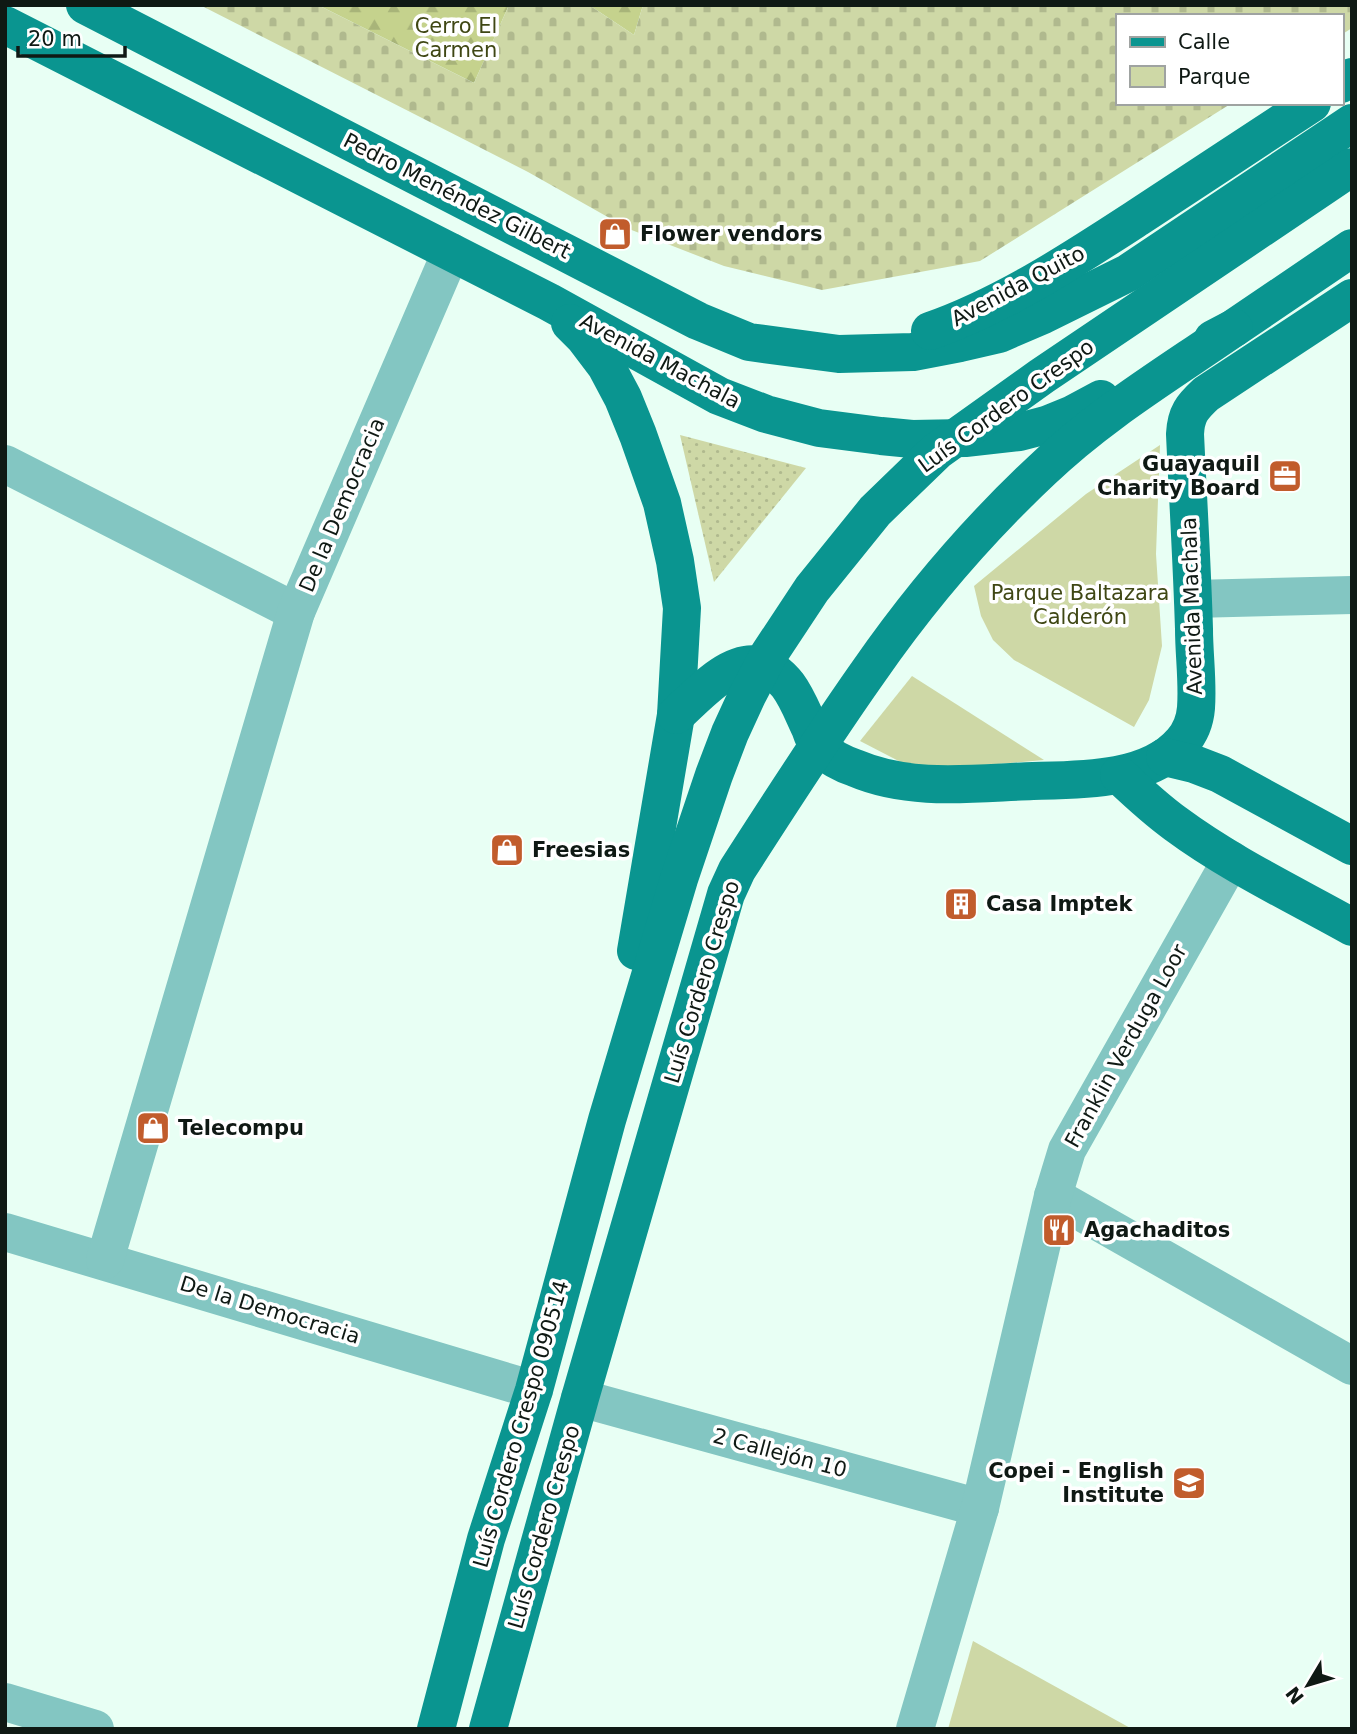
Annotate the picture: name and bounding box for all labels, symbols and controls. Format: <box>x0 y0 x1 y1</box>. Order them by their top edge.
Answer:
scale bar <box>18 14 124 58</box>
park label: Cerro El Carmen <box>415 14 497 62</box>
legend <box>1116 14 1343 105</box>
text: 20 m <box>28 27 82 51</box>
text: Calle <box>1178 30 1230 54</box>
text: Parque <box>1178 65 1250 89</box>
street label: Pedro Menéndez Gilbert <box>340 128 574 264</box>
shop icon: Flower vendors <box>596 215 634 253</box>
place label: Flower vendors <box>640 222 822 246</box>
street label: Avenida Quito <box>947 241 1089 331</box>
street label: Avenida Machala <box>576 309 744 413</box>
street label: Luís Cordero Crespo <box>914 334 1098 478</box>
street label: De la Democracia <box>294 414 390 596</box>
place label: Guayaquil Charity Board <box>1097 452 1260 500</box>
office icon: Guayaquil Charity Board <box>1266 457 1304 495</box>
street label: Avenida Machala <box>1177 517 1207 695</box>
park label: Parque Baltazara Calderón <box>991 581 1169 629</box>
shop icon: Freesias <box>488 831 526 869</box>
place label: Freesias <box>532 838 630 862</box>
street label: Luís Cordero Crespo <box>660 878 744 1086</box>
building icon: Casa Imptek <box>942 885 980 923</box>
place label: Casa Imptek <box>986 892 1134 916</box>
street label: Franklin Verduga Loor <box>1060 940 1192 1152</box>
shop icon: Telecompu <box>134 1109 172 1147</box>
place label: Telecompu <box>178 1116 304 1140</box>
restaurant icon: Agachaditos <box>1040 1211 1078 1249</box>
place label: Agachaditos <box>1084 1218 1230 1242</box>
street label: De la Democracia <box>177 1271 363 1349</box>
street label: Luís Cordero Crespo 090514 <box>468 1278 574 1570</box>
street label: Luís Cordero Crespo <box>503 1422 585 1632</box>
street label: 2 Callejón 10 <box>710 1424 850 1482</box>
place label: Copei - English Institute <box>988 1459 1164 1507</box>
school or university icon: Copei - English Institute <box>1170 1464 1208 1502</box>
north arrow <box>1273 1650 1343 1720</box>
text: N <box>1281 1682 1308 1709</box>

